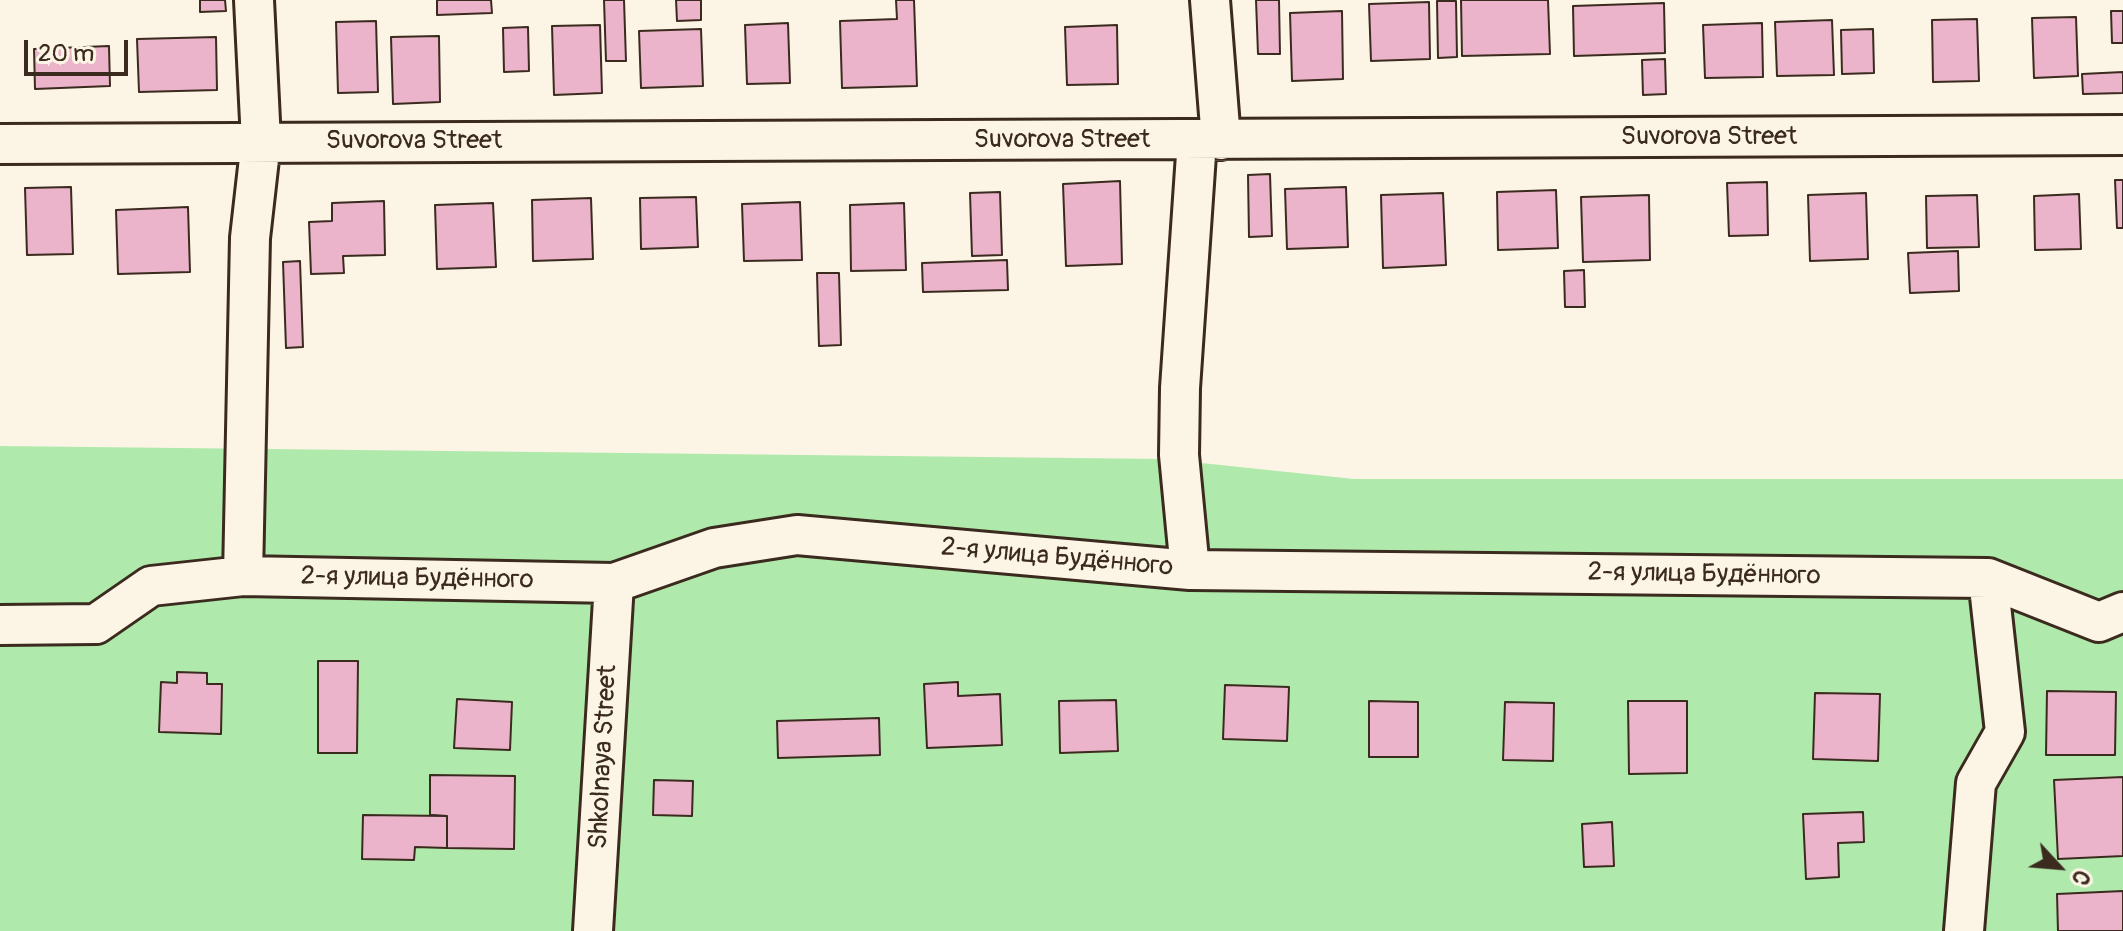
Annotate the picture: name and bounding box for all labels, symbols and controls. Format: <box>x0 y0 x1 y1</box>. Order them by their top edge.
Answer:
scale bar <box>28 24 132 74</box>
text: 20 m <box>38 39 94 68</box>
street label: Suvorova Street <box>1621 121 1797 153</box>
street label: Suvorova Street <box>974 124 1150 156</box>
street label: Suvorova Street <box>326 125 502 157</box>
street label: 2-я улица Будённого <box>940 532 1174 584</box>
street label: 2-я улица Будённого <box>1587 557 1821 593</box>
street label: 2-я улица Будённого <box>300 561 534 597</box>
street label: Shkolnaya Street <box>584 664 624 850</box>
north arrow <box>2019 827 2099 907</box>
text: С <box>2065 865 2096 890</box>

